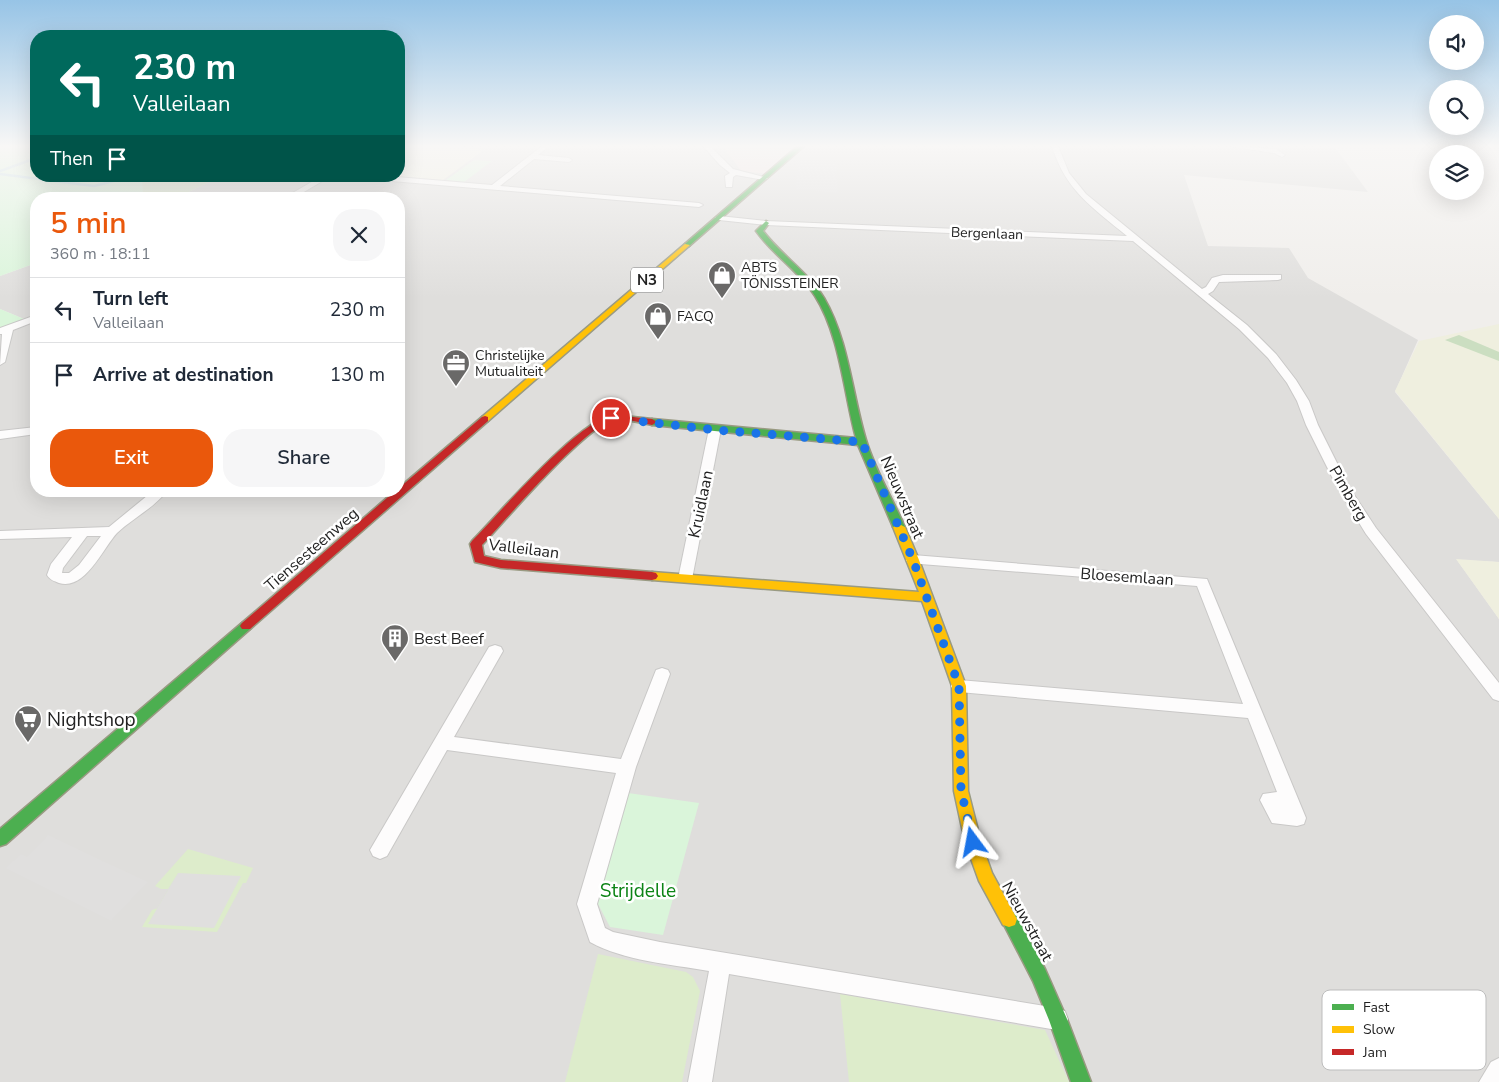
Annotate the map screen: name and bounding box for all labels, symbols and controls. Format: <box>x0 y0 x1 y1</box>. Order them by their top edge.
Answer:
map controls <box>1429 15 1484 200</box>
button: sound <box>1429 15 1484 70</box>
text: 230 m <box>133 44 236 91</box>
icon: left <box>50 50 115 115</box>
button: search <box>1429 80 1484 135</box>
text: Valleilaan <box>133 89 231 119</box>
icon: arrive <box>103 145 131 173</box>
button: layers <box>1429 145 1484 200</box>
text: Then <box>50 146 93 172</box>
text: 5 min <box>50 203 126 244</box>
button: close <box>333 209 385 261</box>
street label: Bergenlaan <box>950 223 1023 244</box>
text: 360 m · 18:11 <box>50 243 151 265</box>
place label: ABTS TÖNISSTEINER <box>741 258 839 293</box>
shop icon: ABTS TÖNISSTEINER <box>707 260 737 299</box>
road number: N3 <box>631 268 663 292</box>
text: Turn left <box>93 286 168 312</box>
icon: left <box>50 296 78 324</box>
text: 230 m <box>330 297 385 323</box>
shop icon: FACQ <box>643 301 673 340</box>
place label: FACQ <box>677 307 714 326</box>
text: Valleilaan <box>93 312 164 334</box>
place label: Christelijke Mutualiteit <box>475 346 545 381</box>
office icon: Christelijke Mutualiteit <box>441 348 471 387</box>
icon: arrive <box>50 361 78 389</box>
text: Arrive at destination <box>93 362 274 388</box>
text: 130 m <box>330 362 385 388</box>
pin <box>590 397 632 439</box>
icon: arrive <box>597 404 625 432</box>
button: Exit <box>50 429 213 487</box>
button: Share <box>223 429 385 487</box>
street label: Nieuwstraat <box>875 453 930 542</box>
street label: Pimberg <box>1324 462 1373 525</box>
street label: Kruidlaan <box>683 468 719 540</box>
street label: Tiensesteenweg <box>260 503 363 597</box>
street label: Valleilaan <box>486 534 560 564</box>
street label: Bloesemlaan <box>1079 563 1174 591</box>
building icon: Best Beef <box>380 623 410 662</box>
place label: Best Beef <box>414 628 484 650</box>
supermarket icon: Nightshop <box>13 704 43 743</box>
place label: Nightshop <box>47 707 136 733</box>
position arrow <box>946 815 998 867</box>
park label: Strijdelle <box>600 878 676 904</box>
street label: Nieuwstraat <box>996 878 1058 966</box>
legend <box>1322 990 1486 1070</box>
text: Fast <box>1363 998 1389 1017</box>
text: Slow <box>1363 1020 1395 1039</box>
text: Jam <box>1362 1043 1387 1062</box>

